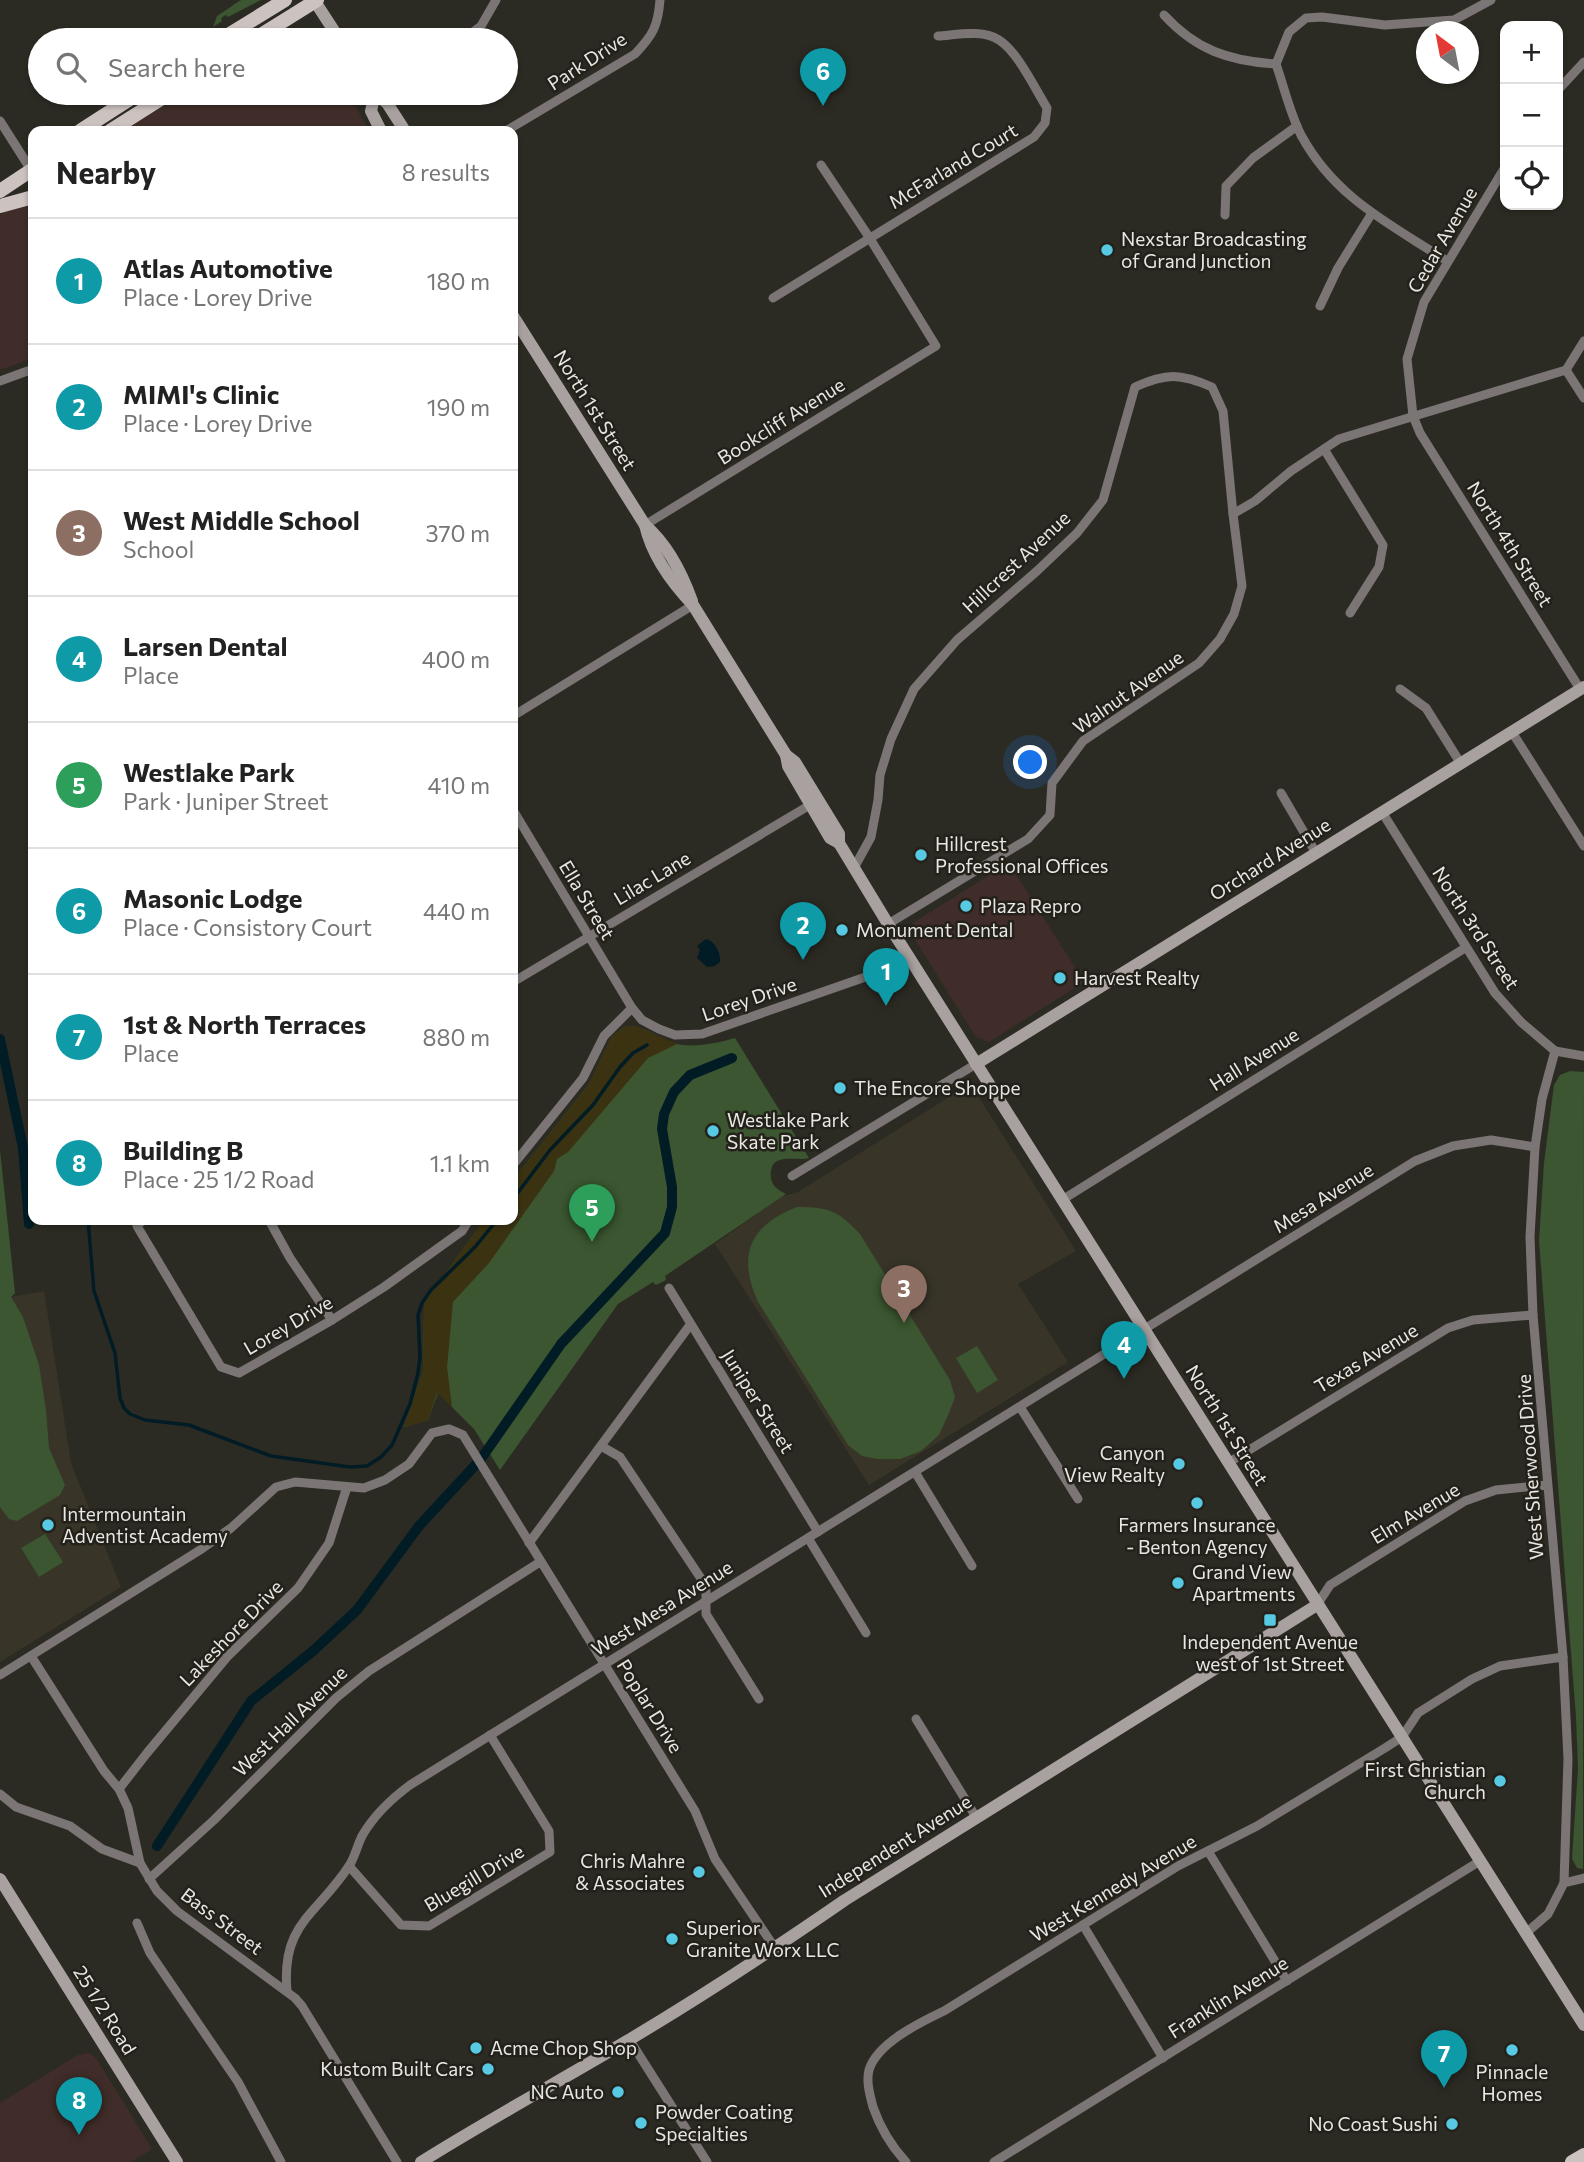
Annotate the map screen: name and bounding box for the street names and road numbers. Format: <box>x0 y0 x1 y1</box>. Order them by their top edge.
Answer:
street label: Park Drive <box>543 27 630 95</box>
street label: McFarland Court <box>884 118 1022 213</box>
street label: Cedar Avenue <box>1402 183 1481 297</box>
street label: North 1st Street <box>549 345 642 474</box>
street label: Bookcliff Avenue <box>713 372 849 469</box>
street label: North 4th Street <box>1463 477 1558 611</box>
street label: Hillcrest Avenue <box>957 506 1074 617</box>
street label: Walnut Avenue <box>1068 645 1187 738</box>
street label: Orchard Avenue <box>1205 812 1334 905</box>
street label: Lilac Lane <box>609 846 694 909</box>
street label: Ella Street <box>555 856 620 944</box>
street label: North 3rd Street <box>1428 862 1525 994</box>
street label: Lorey Drive <box>698 972 799 1025</box>
street label: Hall Avenue <box>1205 1022 1303 1095</box>
street label: Mesa Avenue <box>1268 1158 1377 1237</box>
street label: Lorey Drive <box>239 1290 336 1359</box>
street label: Texas Avenue <box>1310 1318 1422 1397</box>
street label: Juniper Street <box>717 1345 800 1457</box>
street label: North 1st Street <box>1181 1360 1274 1489</box>
street label: West Sherwood Drive <box>1512 1374 1547 1561</box>
street label: Elm Avenue <box>1366 1477 1463 1548</box>
street label: West Mesa Avenue <box>587 1555 736 1660</box>
street label: Lakeshore Drive <box>174 1575 287 1690</box>
street label: Poplar Drive <box>613 1655 688 1757</box>
street label: West Hall Avenue <box>228 1661 351 1781</box>
street label: Independent Avenue <box>814 1789 975 1902</box>
street label: West Kennedy Avenue <box>1025 1829 1200 1946</box>
street label: Bluegill Drive <box>420 1839 528 1916</box>
street label: Bass Street <box>177 1882 268 1959</box>
street label: Franklin Avenue <box>1164 1951 1292 2043</box>
street label: 25 1/2 Road <box>69 1961 142 2058</box>

